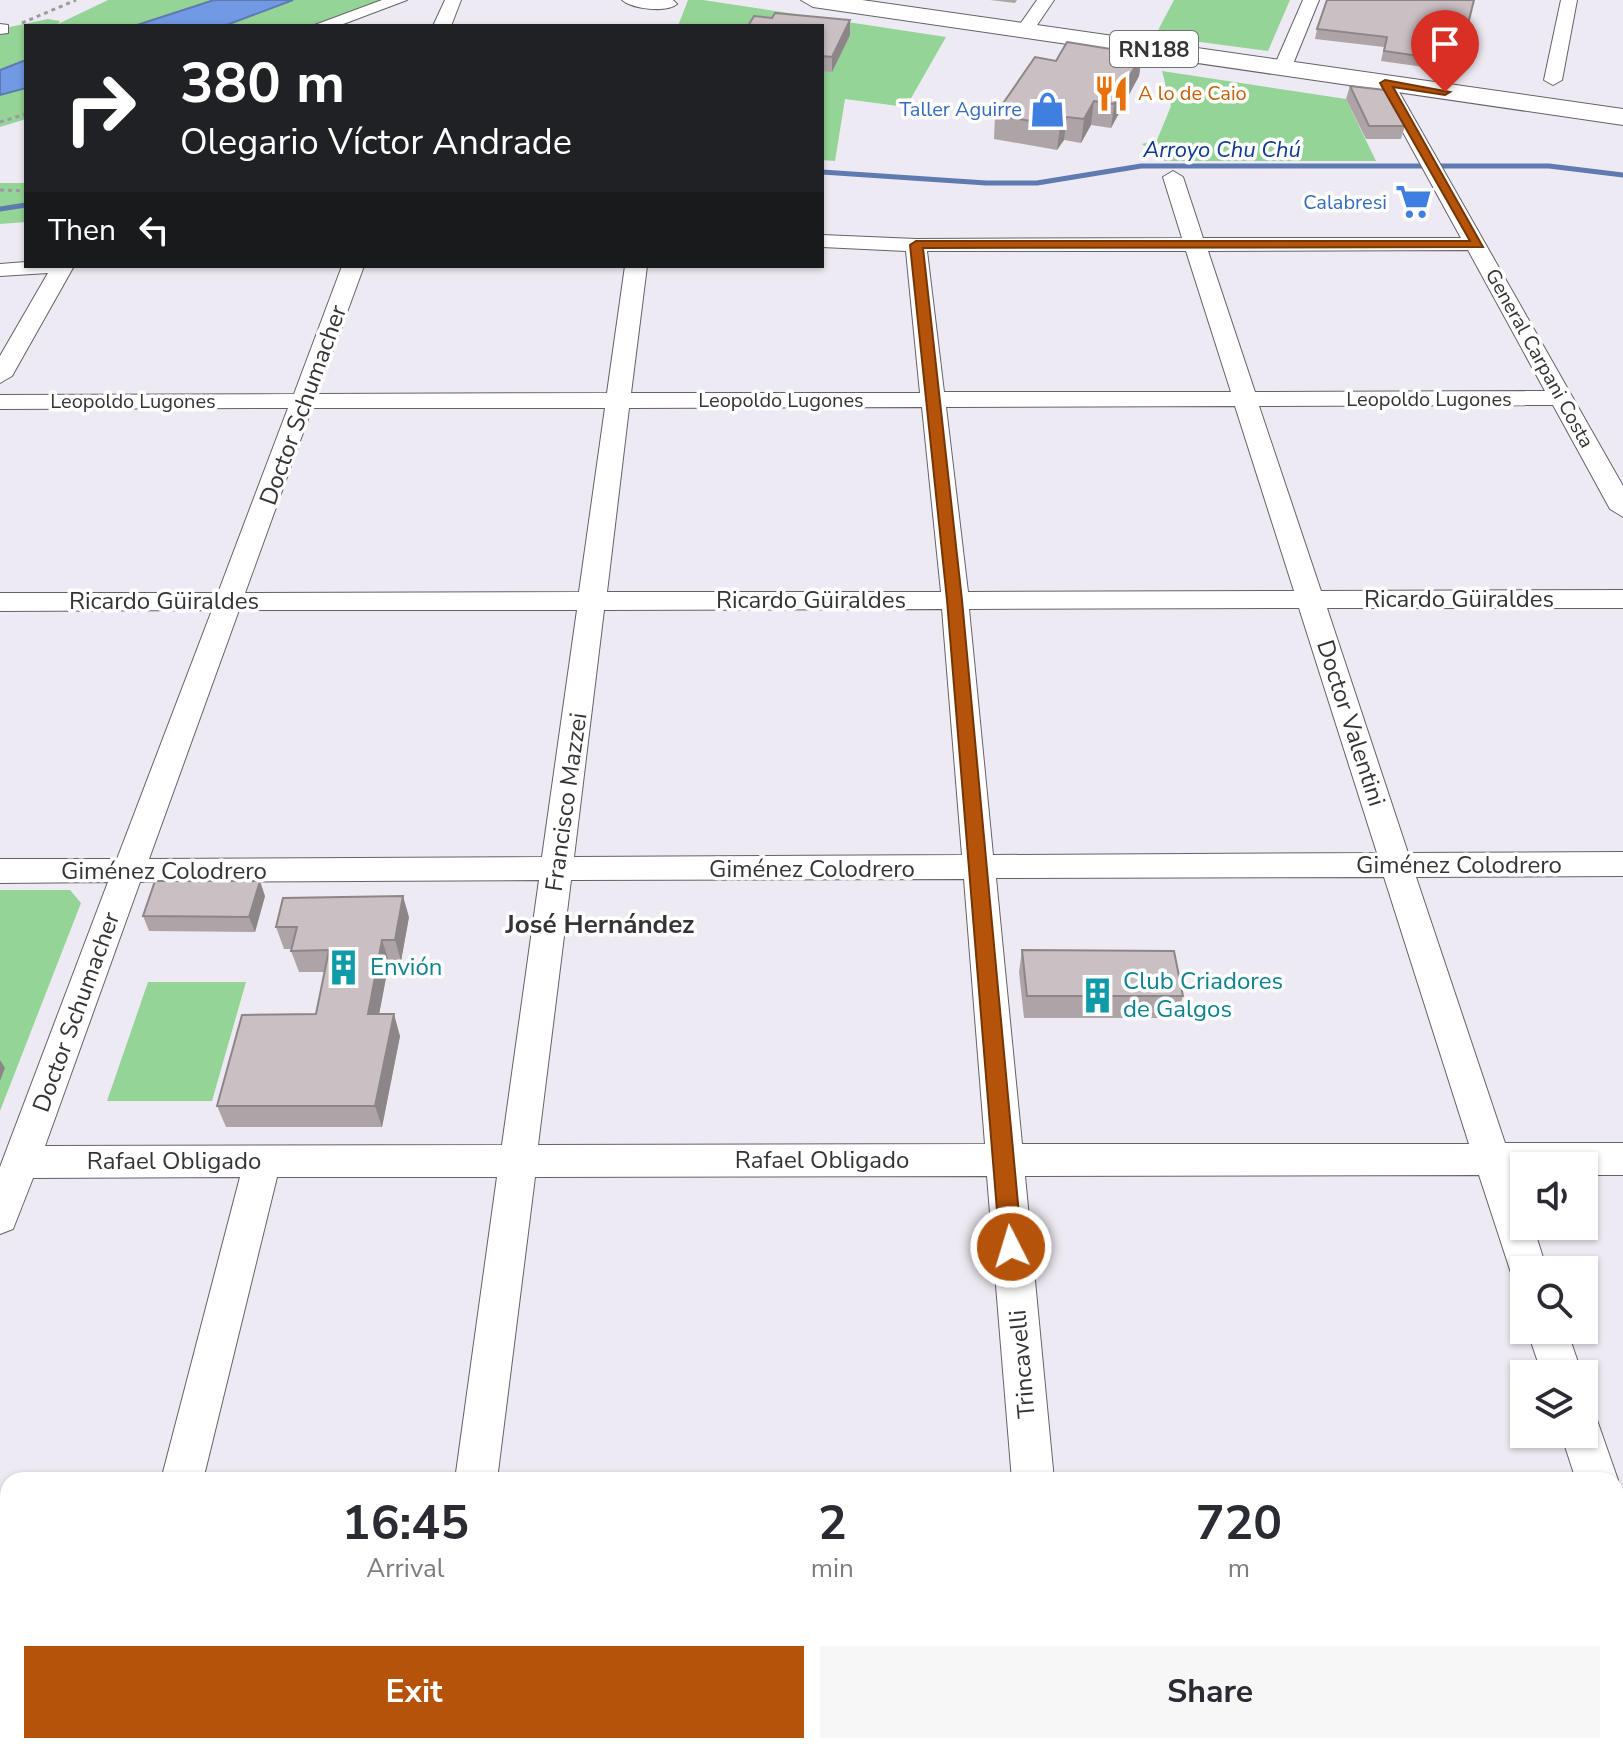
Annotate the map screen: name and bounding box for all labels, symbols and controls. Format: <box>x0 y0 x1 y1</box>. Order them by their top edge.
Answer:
pin <box>1411 10 1479 92</box>
icon: arrive <box>1423 22 1467 66</box>
road number: RN188 <box>1110 31 1198 67</box>
text: 380 m <box>180 45 345 122</box>
icon: right <box>48 56 152 160</box>
restaurant icon: A lo de Caio <box>1093 74 1131 112</box>
place label: A lo de Caio <box>1138 80 1247 107</box>
shop icon: Taller Aguirre <box>1029 90 1067 128</box>
place label: Taller Aguirre <box>899 96 1022 123</box>
text: Olegario Víctor Andrade <box>180 118 572 167</box>
water label: Arroyo Chu Chú <box>1142 135 1301 165</box>
supermarket icon: Calabresi <box>1394 183 1432 221</box>
place label: Calabresi <box>1303 189 1387 216</box>
icon: left <box>132 208 176 252</box>
text: Then <box>48 210 116 251</box>
street label: General Carpani Costa <box>1479 264 1600 453</box>
street label: Doctor Schumacher <box>252 300 354 510</box>
street label: Leopoldo Lugones <box>1346 386 1512 413</box>
street label: Leopoldo Lugones <box>698 387 864 414</box>
street label: Leopoldo Lugones <box>50 388 216 415</box>
street label: Ricardo Güiraldes <box>1364 583 1554 615</box>
street label: Ricardo Güiraldes <box>716 584 906 616</box>
street label: Ricardo Güiraldes <box>69 585 259 617</box>
street label: Doctor Valentini <box>1309 636 1393 810</box>
street label: Francisco Mazzei <box>538 711 594 893</box>
street label: Giménez Colodrero <box>1356 849 1562 881</box>
street label: Giménez Colodrero <box>709 853 915 885</box>
street label: Giménez Colodrero <box>61 855 267 887</box>
street label: Doctor Schumacher <box>25 907 127 1117</box>
district label: José Hernández <box>505 907 694 942</box>
building icon: Envión <box>325 948 363 986</box>
place label: Envión <box>370 951 442 983</box>
place label: Club Criadores de Galgos <box>1123 965 1283 1025</box>
building icon: Club Criadores de Galgos <box>1078 976 1116 1014</box>
street label: Rafael Obligado <box>735 1144 909 1176</box>
street label: Rafael Obligado <box>87 1145 261 1177</box>
map controls <box>1510 1152 1598 1448</box>
button: sound <box>1510 1152 1598 1240</box>
position arrow <box>969 1205 1053 1289</box>
button: search <box>1510 1256 1598 1344</box>
street label: Trincavelli <box>1001 1308 1043 1420</box>
button: layers <box>1510 1360 1598 1448</box>
text: 16:45 <box>342 1490 469 1556</box>
text: 2 <box>818 1490 847 1556</box>
text: 720 <box>1196 1490 1282 1556</box>
text: Arrival <box>366 1551 445 1586</box>
text: min <box>811 1551 854 1586</box>
text: m <box>1228 1551 1250 1586</box>
button: Exit <box>24 1646 804 1738</box>
button: Share <box>820 1646 1600 1738</box>

